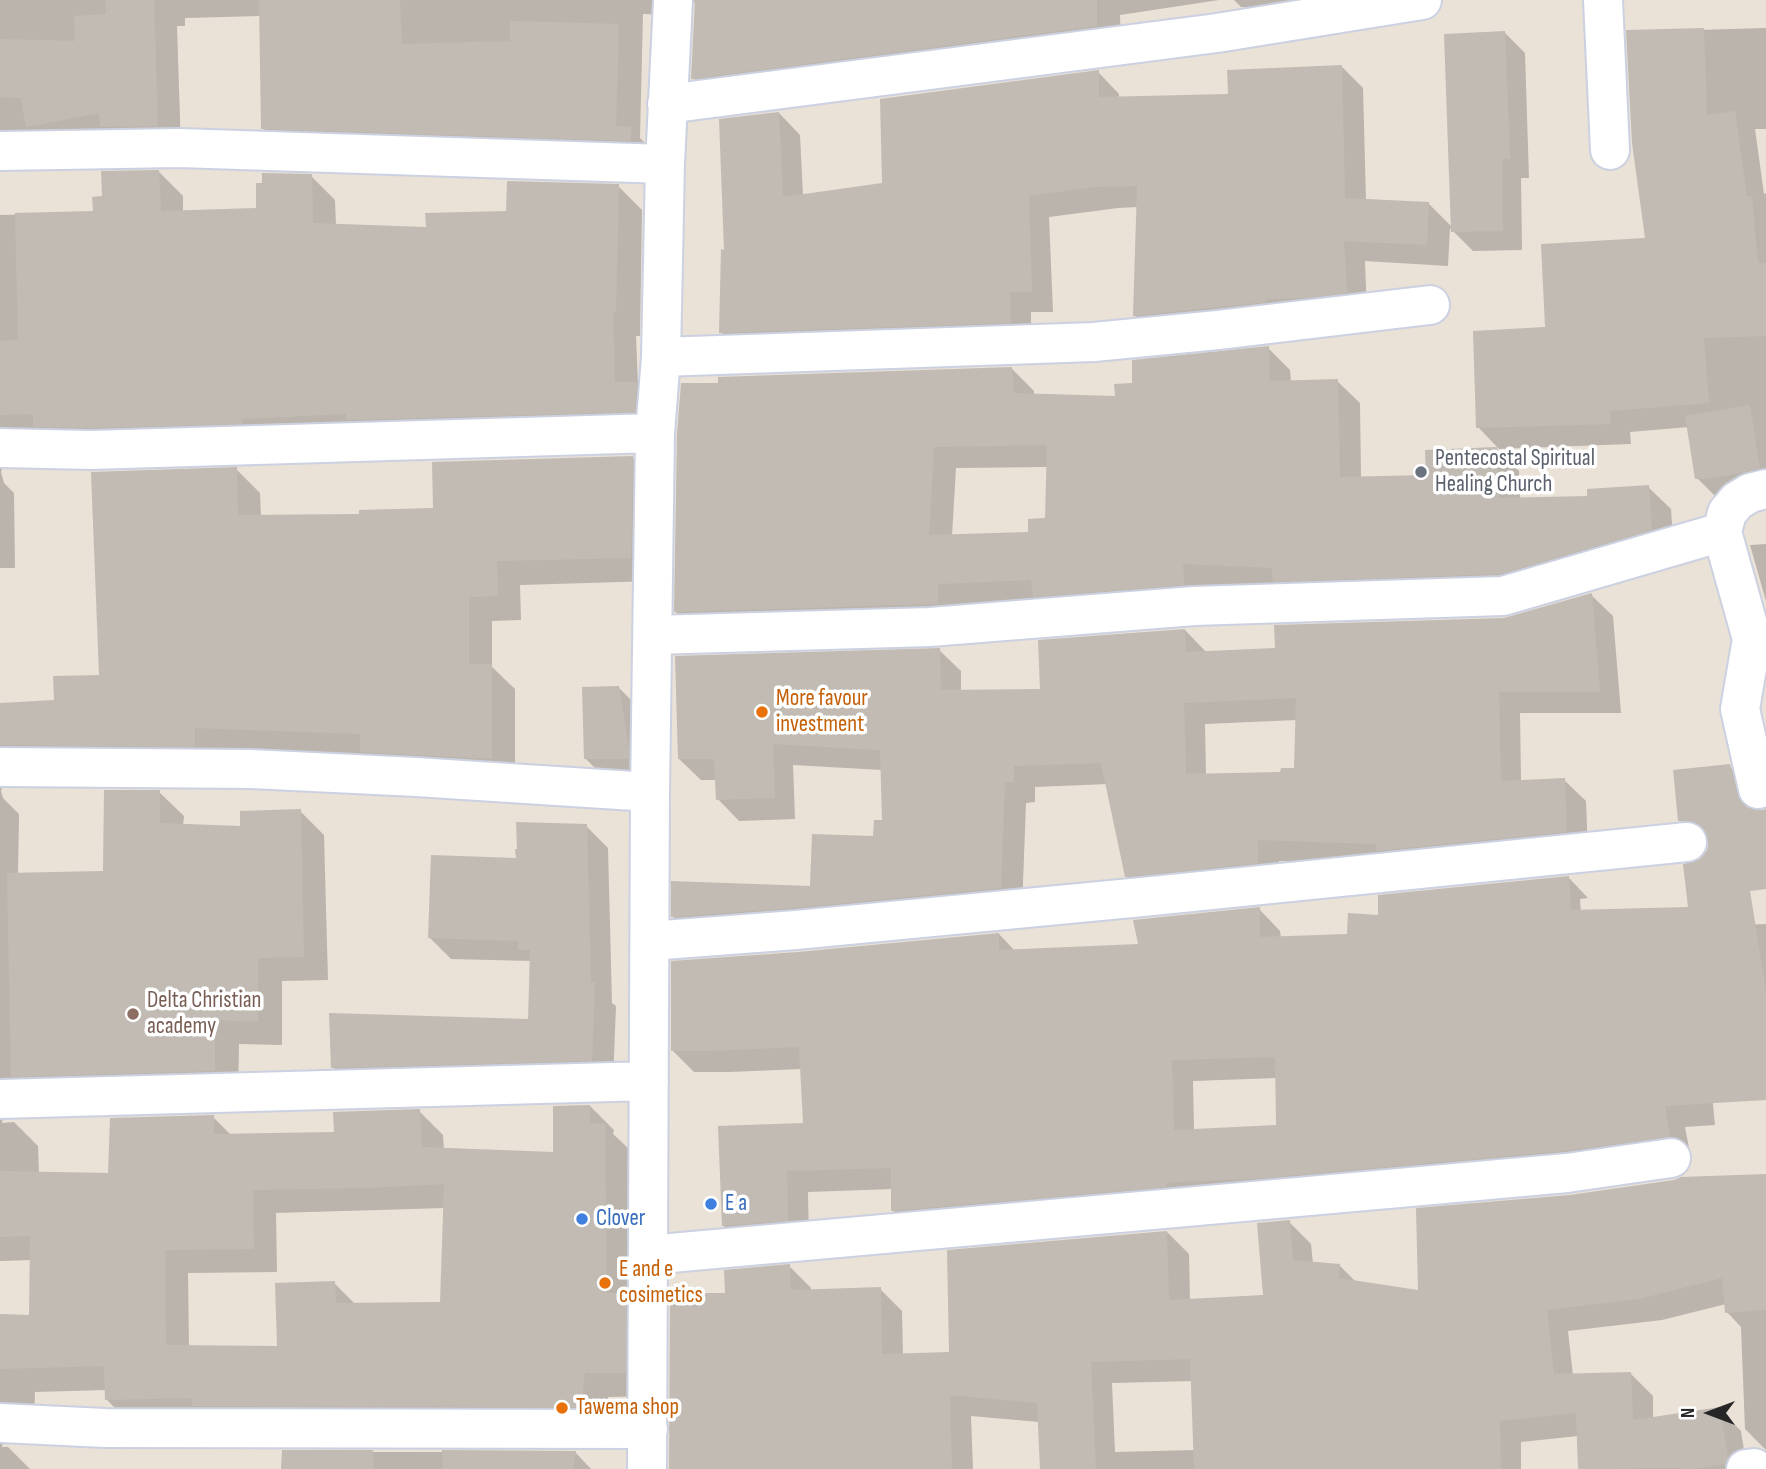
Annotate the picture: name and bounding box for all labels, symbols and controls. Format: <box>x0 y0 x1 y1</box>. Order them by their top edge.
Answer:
place label: Pentecostal Spiritual Healing Church <box>1435 445 1595 499</box>
marker: Pentecostal Spiritual Healing Church <box>1413 464 1429 480</box>
place label: More favour investment <box>776 685 868 739</box>
marker: More favour investment <box>754 704 770 720</box>
place label: Delta Christian academy <box>147 987 261 1041</box>
marker: Delta Christian academy <box>125 1006 141 1022</box>
place label: E a <box>725 1190 747 1218</box>
marker: E a <box>703 1196 719 1212</box>
place label: Clover <box>596 1205 645 1233</box>
marker: Clover <box>574 1211 590 1227</box>
place label: E and e cosimetics <box>619 1256 703 1310</box>
marker: E and e cosimetics <box>597 1275 613 1291</box>
north arrow <box>1675 1378 1745 1448</box>
place label: Tawema shop <box>576 1394 679 1422</box>
marker: Tawema shop <box>554 1400 570 1416</box>
text: N <box>1677 1408 1700 1418</box>

